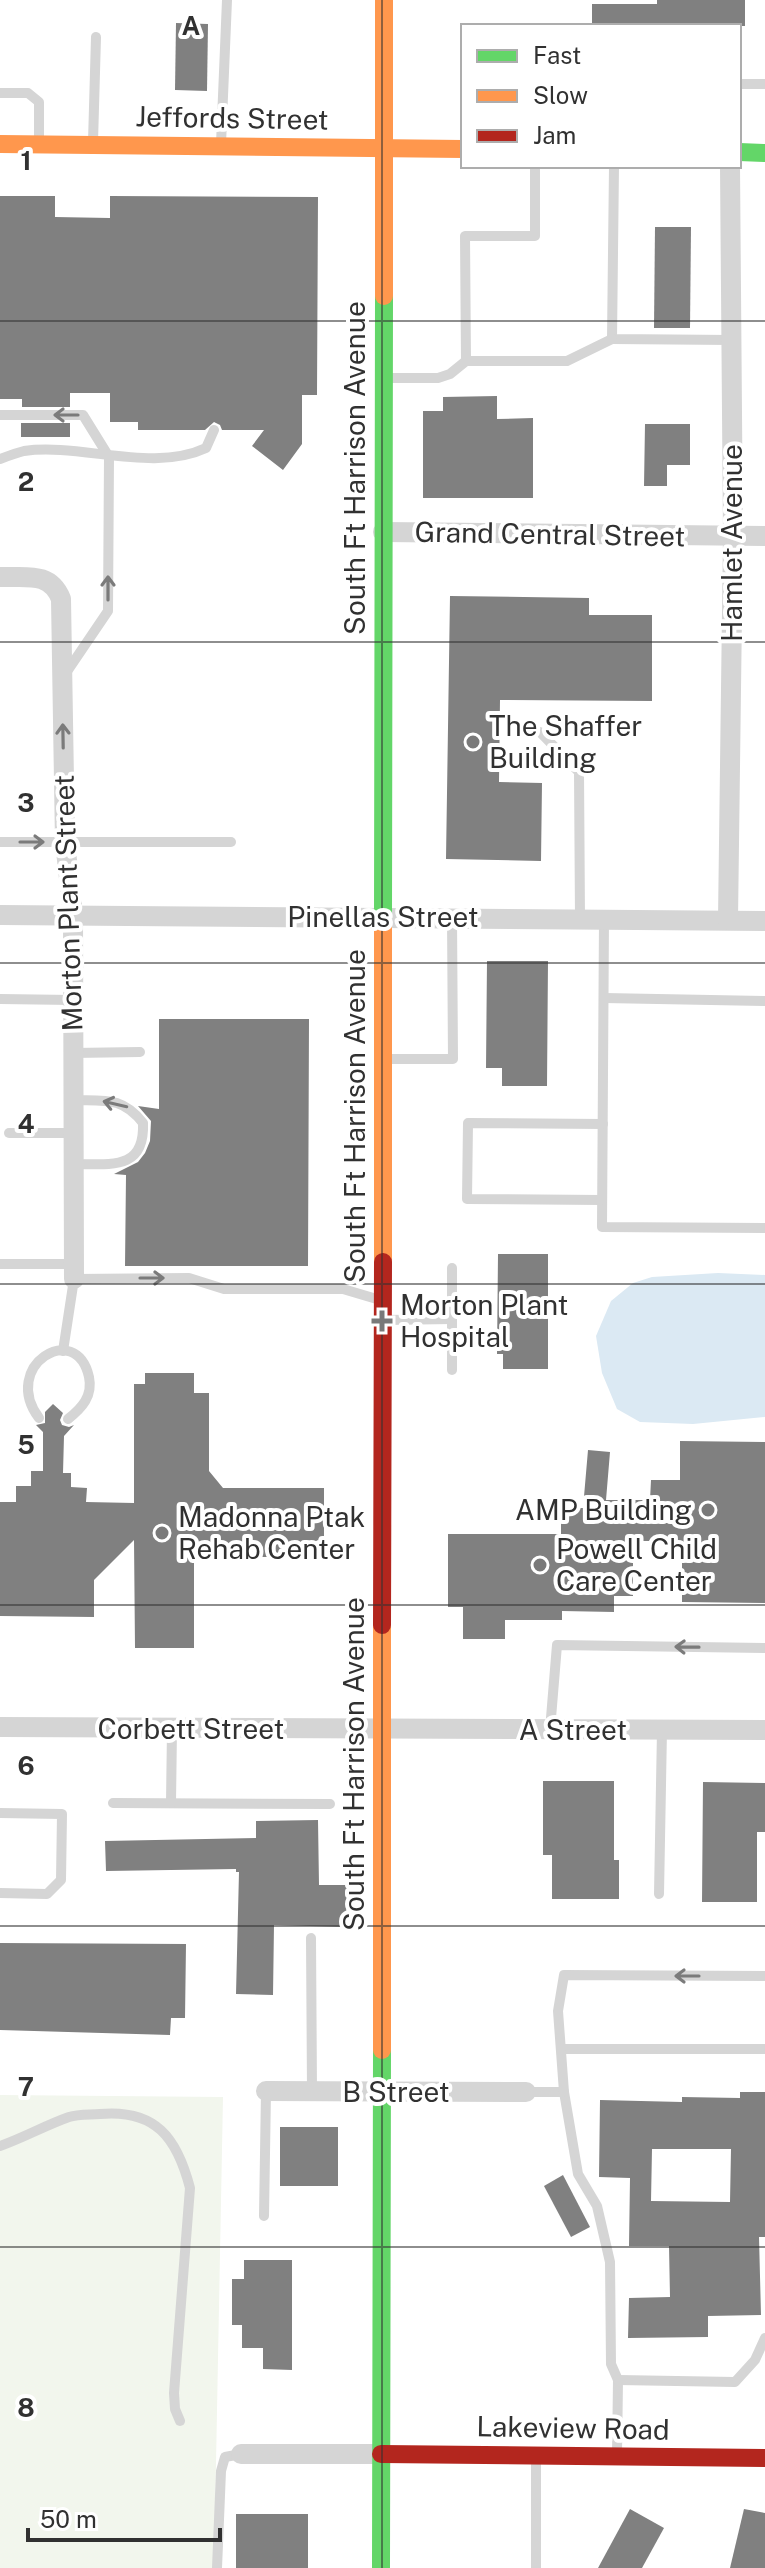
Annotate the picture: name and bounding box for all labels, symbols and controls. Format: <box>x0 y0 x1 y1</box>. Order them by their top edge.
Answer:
text: A <box>182 10 201 41</box>
legend <box>461 24 741 168</box>
text: Fast <box>533 41 581 69</box>
text: Slow <box>533 81 588 109</box>
street label: Jeffords Street <box>135 99 329 136</box>
text: Jam <box>533 121 576 149</box>
text: 1 <box>20 145 32 176</box>
street label: South Ft Harrison Avenue <box>338 301 371 635</box>
one-way arrow <box>53 407 80 423</box>
street label: Hamlet Avenue <box>715 444 748 642</box>
text: 2 <box>18 466 34 497</box>
street label: Grand Central Street <box>414 515 686 552</box>
one-way arrow <box>100 575 116 602</box>
place label: The Shaffer Building <box>489 709 642 774</box>
one-way arrow <box>55 723 71 750</box>
marker: The Shaffer Building <box>464 733 482 751</box>
street label: Morton Plant Street <box>47 774 88 1032</box>
text: 3 <box>17 787 35 818</box>
one-way arrow <box>18 834 45 850</box>
street label: Pinellas Street <box>287 900 479 933</box>
street label: South Ft Harrison Avenue <box>338 949 371 1283</box>
one-way arrow <box>103 1096 129 1111</box>
text: 4 <box>17 1108 35 1139</box>
one-way arrow <box>138 1271 165 1286</box>
place label: Morton Plant Hospital <box>400 1288 568 1353</box>
marker: Morton Plant Hospital <box>371 1310 393 1332</box>
text: 5 <box>17 1429 35 1460</box>
place label: AMP Building <box>515 1493 692 1526</box>
place label: Madonna Ptak Rehab Center <box>178 1500 365 1565</box>
marker: AMP Building <box>699 1501 717 1519</box>
marker: Madonna Ptak Rehab Center <box>153 1524 171 1542</box>
place label: Powell Child Care Center <box>556 1532 717 1597</box>
marker: Powell Child Care Center <box>531 1556 549 1574</box>
street label: South Ft Harrison Avenue <box>337 1597 370 1931</box>
one-way arrow <box>674 1639 701 1655</box>
street label: Corbett Street <box>98 1712 284 1745</box>
street label: A Street <box>519 1713 627 1746</box>
text: 6 <box>17 1750 35 1781</box>
one-way arrow <box>674 1968 701 1984</box>
text: 7 <box>18 2071 34 2102</box>
street label: B Street <box>342 2075 450 2108</box>
text: 8 <box>17 2392 35 2423</box>
street label: Lakeview Road <box>476 2409 670 2446</box>
scale bar <box>28 2492 220 2542</box>
text: 50 m <box>40 2505 97 2533</box>

